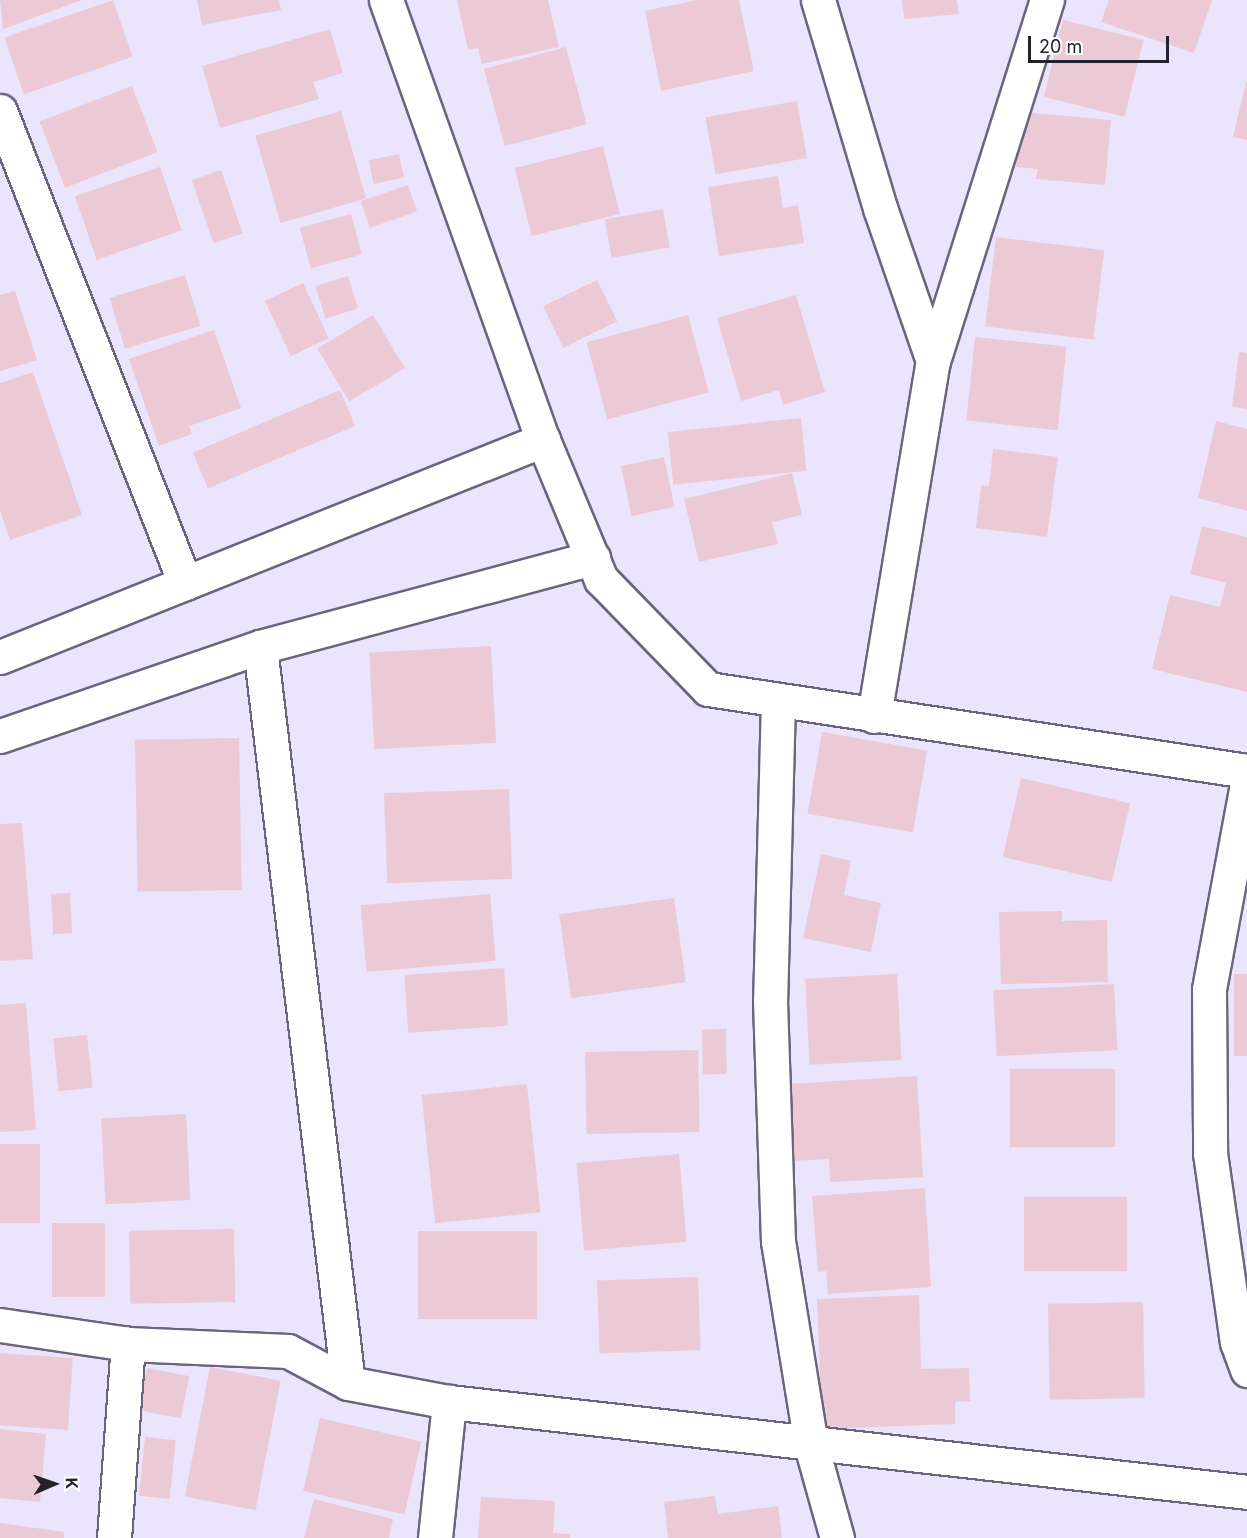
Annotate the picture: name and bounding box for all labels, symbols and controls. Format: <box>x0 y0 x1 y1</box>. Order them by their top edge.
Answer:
scale bar <box>1031 24 1172 62</box>
text: 20 m <box>1039 36 1082 57</box>
north arrow <box>24 1454 84 1514</box>
text: K <box>62 1477 82 1489</box>

